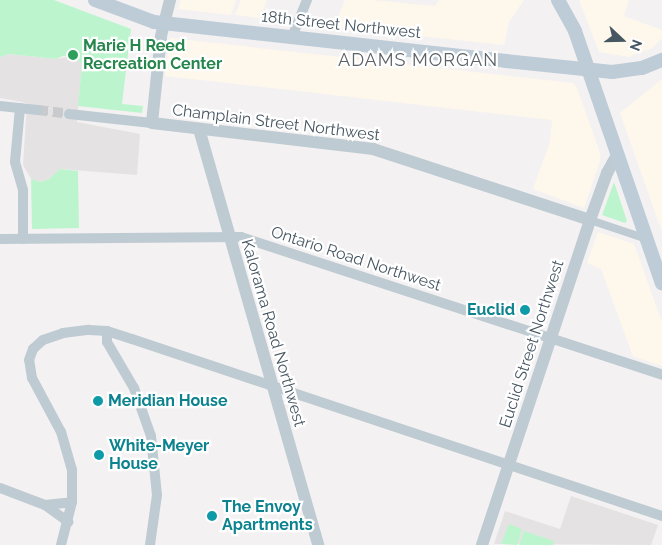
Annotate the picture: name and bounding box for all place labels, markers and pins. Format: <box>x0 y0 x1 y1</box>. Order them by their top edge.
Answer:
place label: Marie H Reed Recreation Center <box>83 36 222 74</box>
marker: Marie H Reed Recreation Center <box>67 49 79 61</box>
place label: Euclid <box>467 300 515 320</box>
marker: Euclid <box>519 304 531 316</box>
place label: Meridian House <box>108 391 227 411</box>
marker: Meridian House <box>92 395 104 407</box>
place label: White-Meyer House <box>109 436 209 474</box>
marker: White-Meyer House <box>93 449 105 461</box>
place label: The Envoy Apartments <box>222 497 313 535</box>
marker: The Envoy Apartments <box>206 510 218 522</box>

